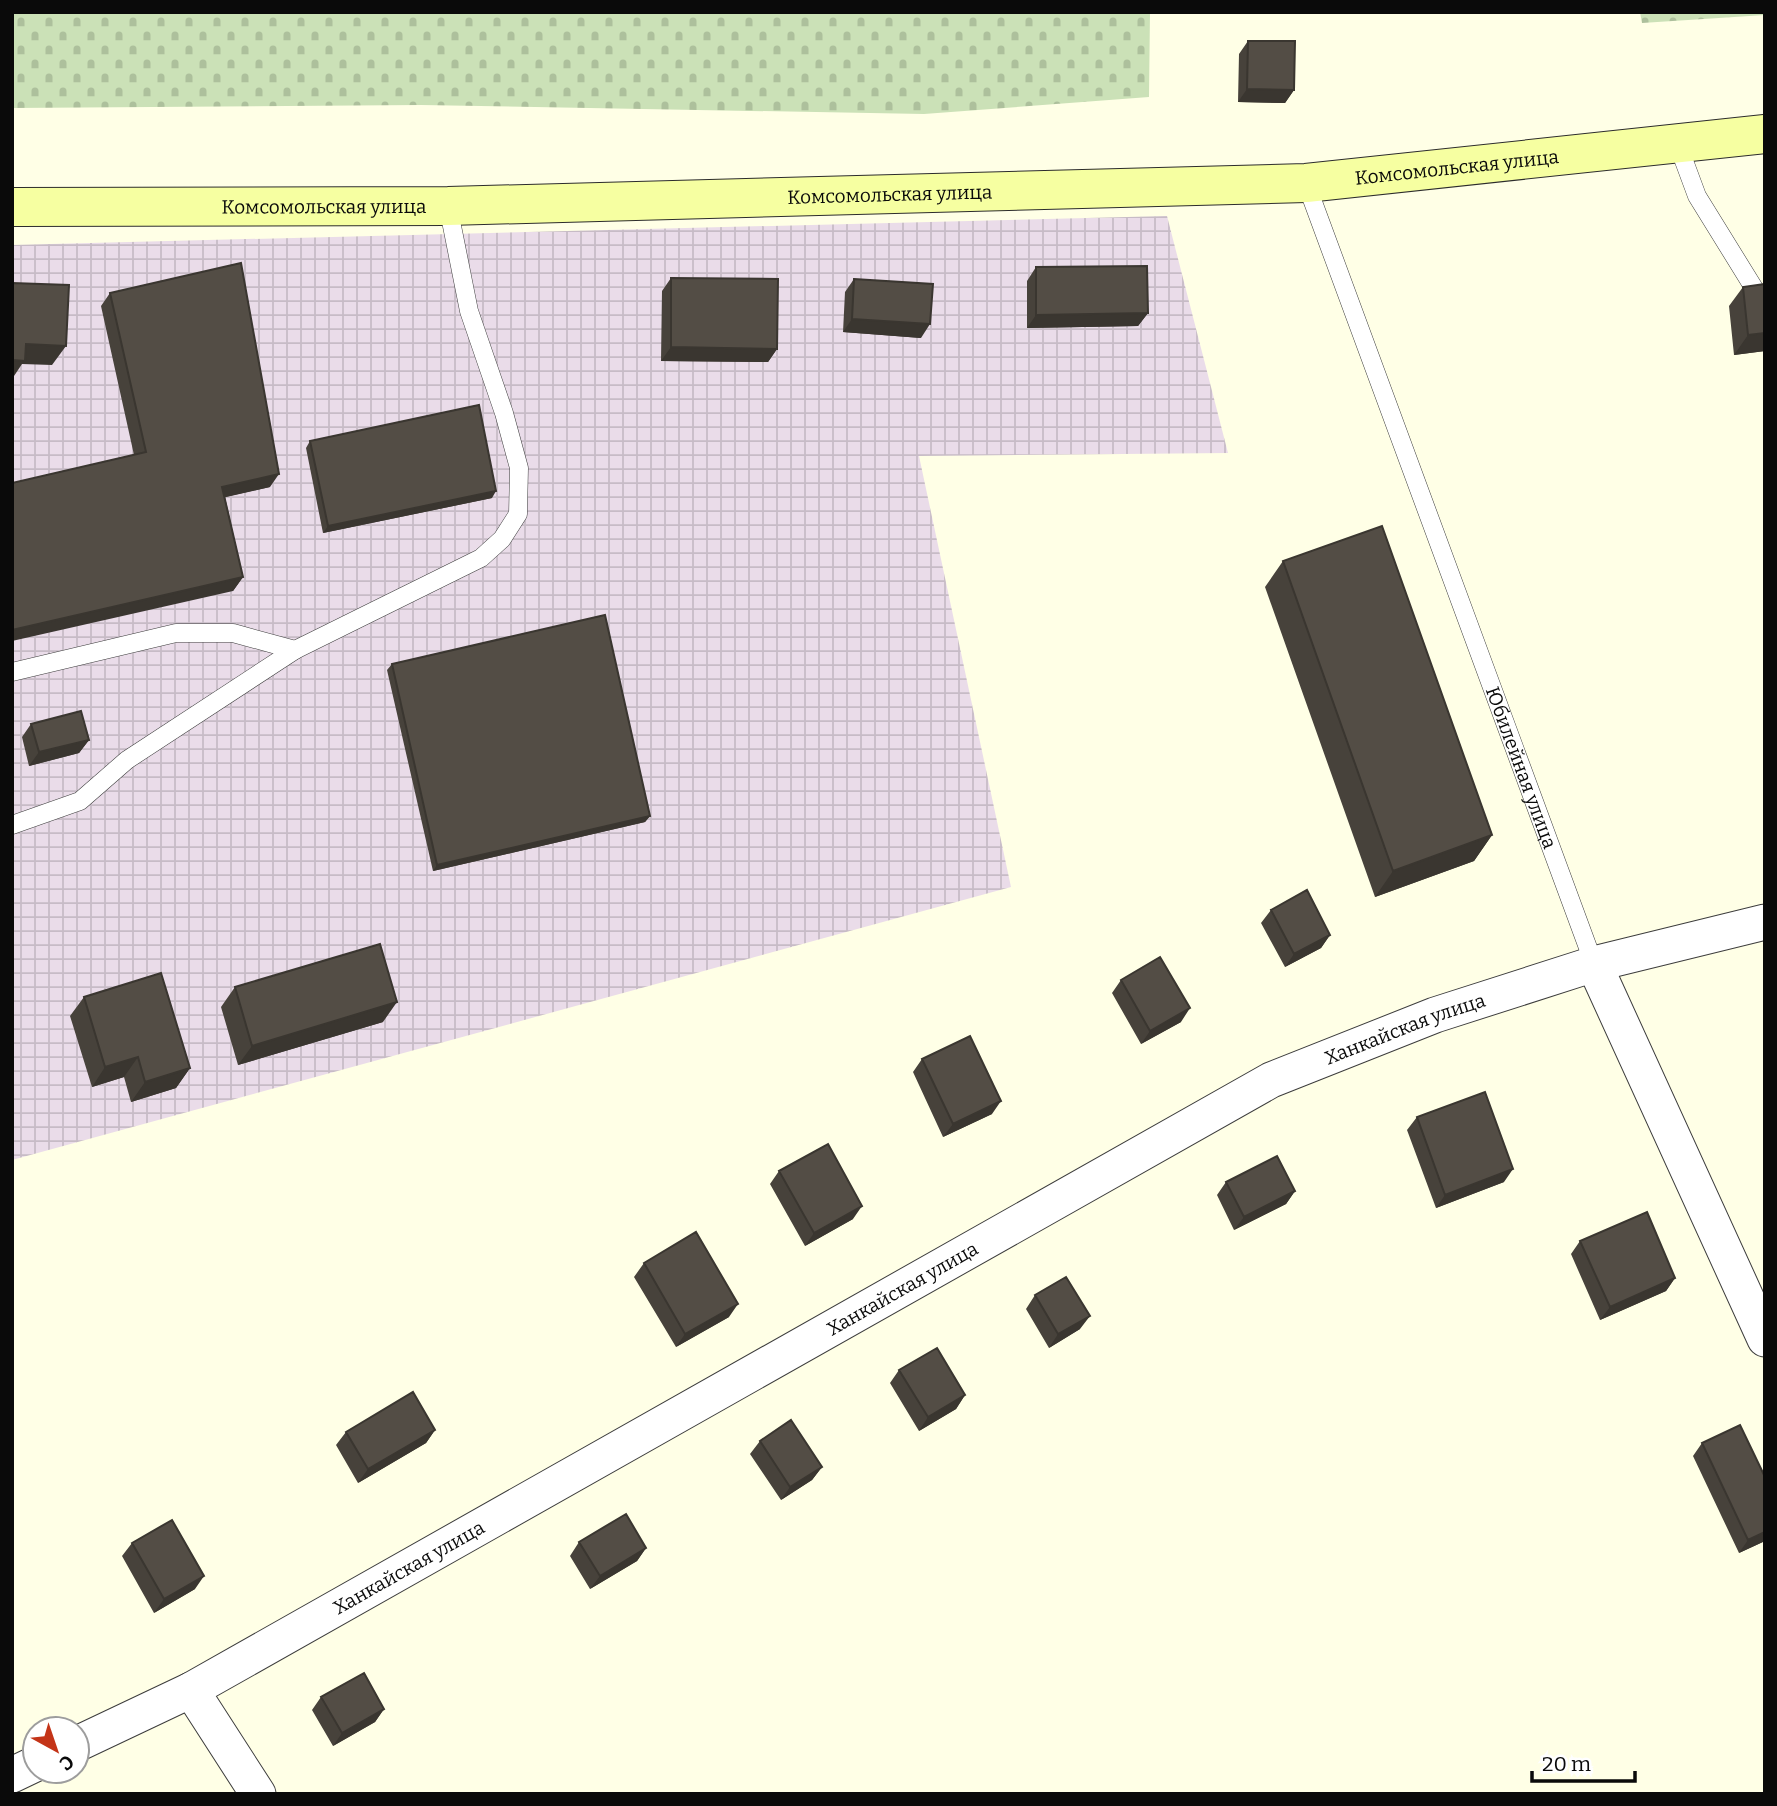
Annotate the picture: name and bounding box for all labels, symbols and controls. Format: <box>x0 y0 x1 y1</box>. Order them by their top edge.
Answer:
street label: Комсомольская улица <box>1354 145 1561 189</box>
street label: Комсомольская улица <box>787 180 993 208</box>
street label: Комсомольская улица <box>221 195 427 218</box>
street label: Юбилейная улица <box>1481 683 1562 852</box>
street label: Ханкайская улица <box>1321 988 1489 1069</box>
street label: Ханкайская улица <box>823 1236 982 1340</box>
street label: Ханкайская улица <box>329 1515 489 1619</box>
north arrow <box>21 1715 91 1785</box>
scale bar <box>1532 1740 1635 1784</box>
text: С <box>55 1750 79 1775</box>
text: 20 m <box>1542 1751 1591 1777</box>

